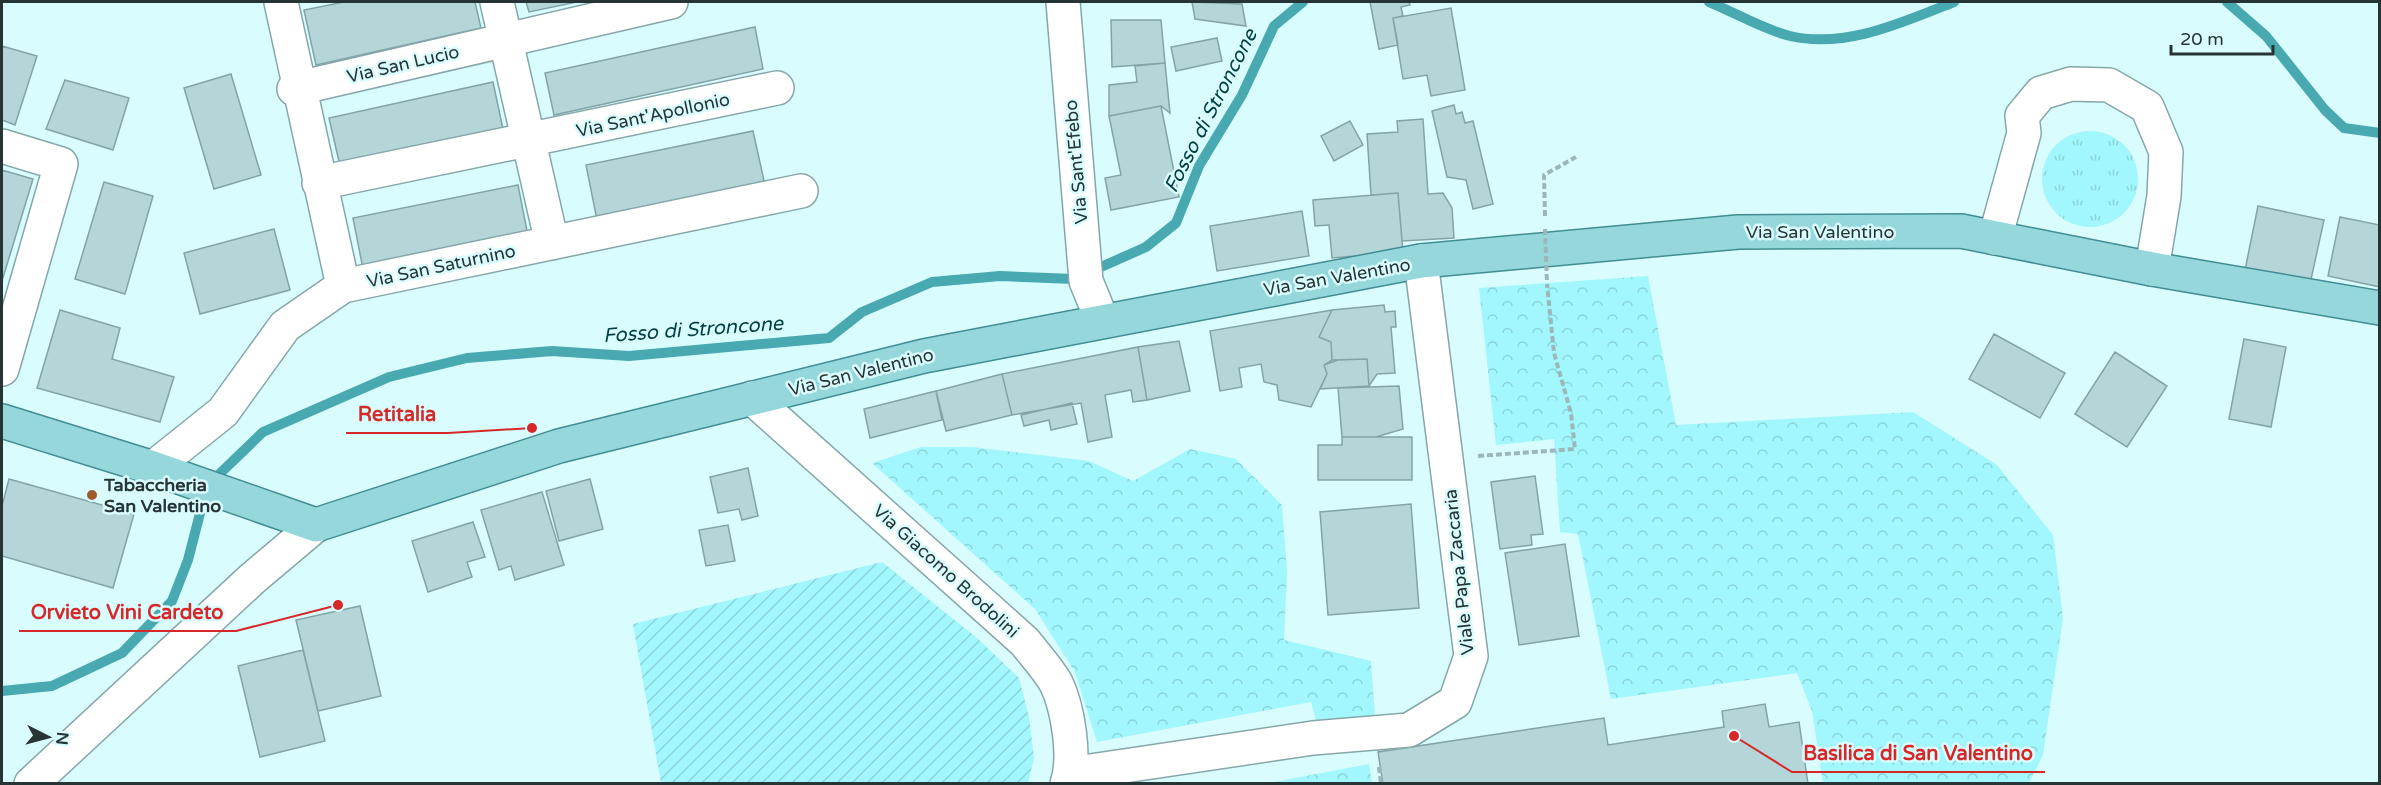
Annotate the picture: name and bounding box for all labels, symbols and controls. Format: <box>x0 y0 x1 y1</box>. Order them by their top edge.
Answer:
scale bar <box>2171 18 2273 56</box>
water label: Fosso di Stroncone <box>1159 24 1263 197</box>
text: 20 m <box>2180 28 2224 50</box>
street label: Via San Lucio <box>345 40 461 88</box>
street label: Via Sant'Apollonio <box>574 88 732 142</box>
street label: Via Sant'Efebo <box>1060 99 1092 225</box>
street label: Via San Valentino <box>1746 221 1894 243</box>
street label: Via San Saturnino <box>365 239 517 293</box>
street label: Via San Valentino <box>1262 253 1412 301</box>
water label: Fosso di Stroncone <box>602 312 785 348</box>
street label: Via San Valentino <box>786 343 936 401</box>
callout: Retitalia <box>346 395 448 433</box>
text: Retitalia <box>358 403 436 427</box>
place label: Tabaccheria San Valentino <box>103 474 221 517</box>
marker: Tabaccheria San Valentino <box>85 488 99 502</box>
street label: Viale Papa Zaccaria <box>1439 488 1479 656</box>
street label: Via Giacomo Brodolini <box>868 500 1024 642</box>
callout: Orvieto Vini Cardeto <box>19 593 236 631</box>
text: Orvieto Vini Cardeto <box>31 601 223 625</box>
north arrow <box>18 707 78 767</box>
text: N <box>51 731 73 746</box>
callout: Basilica di San Valentino <box>1792 734 2045 772</box>
text: Basilica di San Valentino <box>1803 742 2033 766</box>

